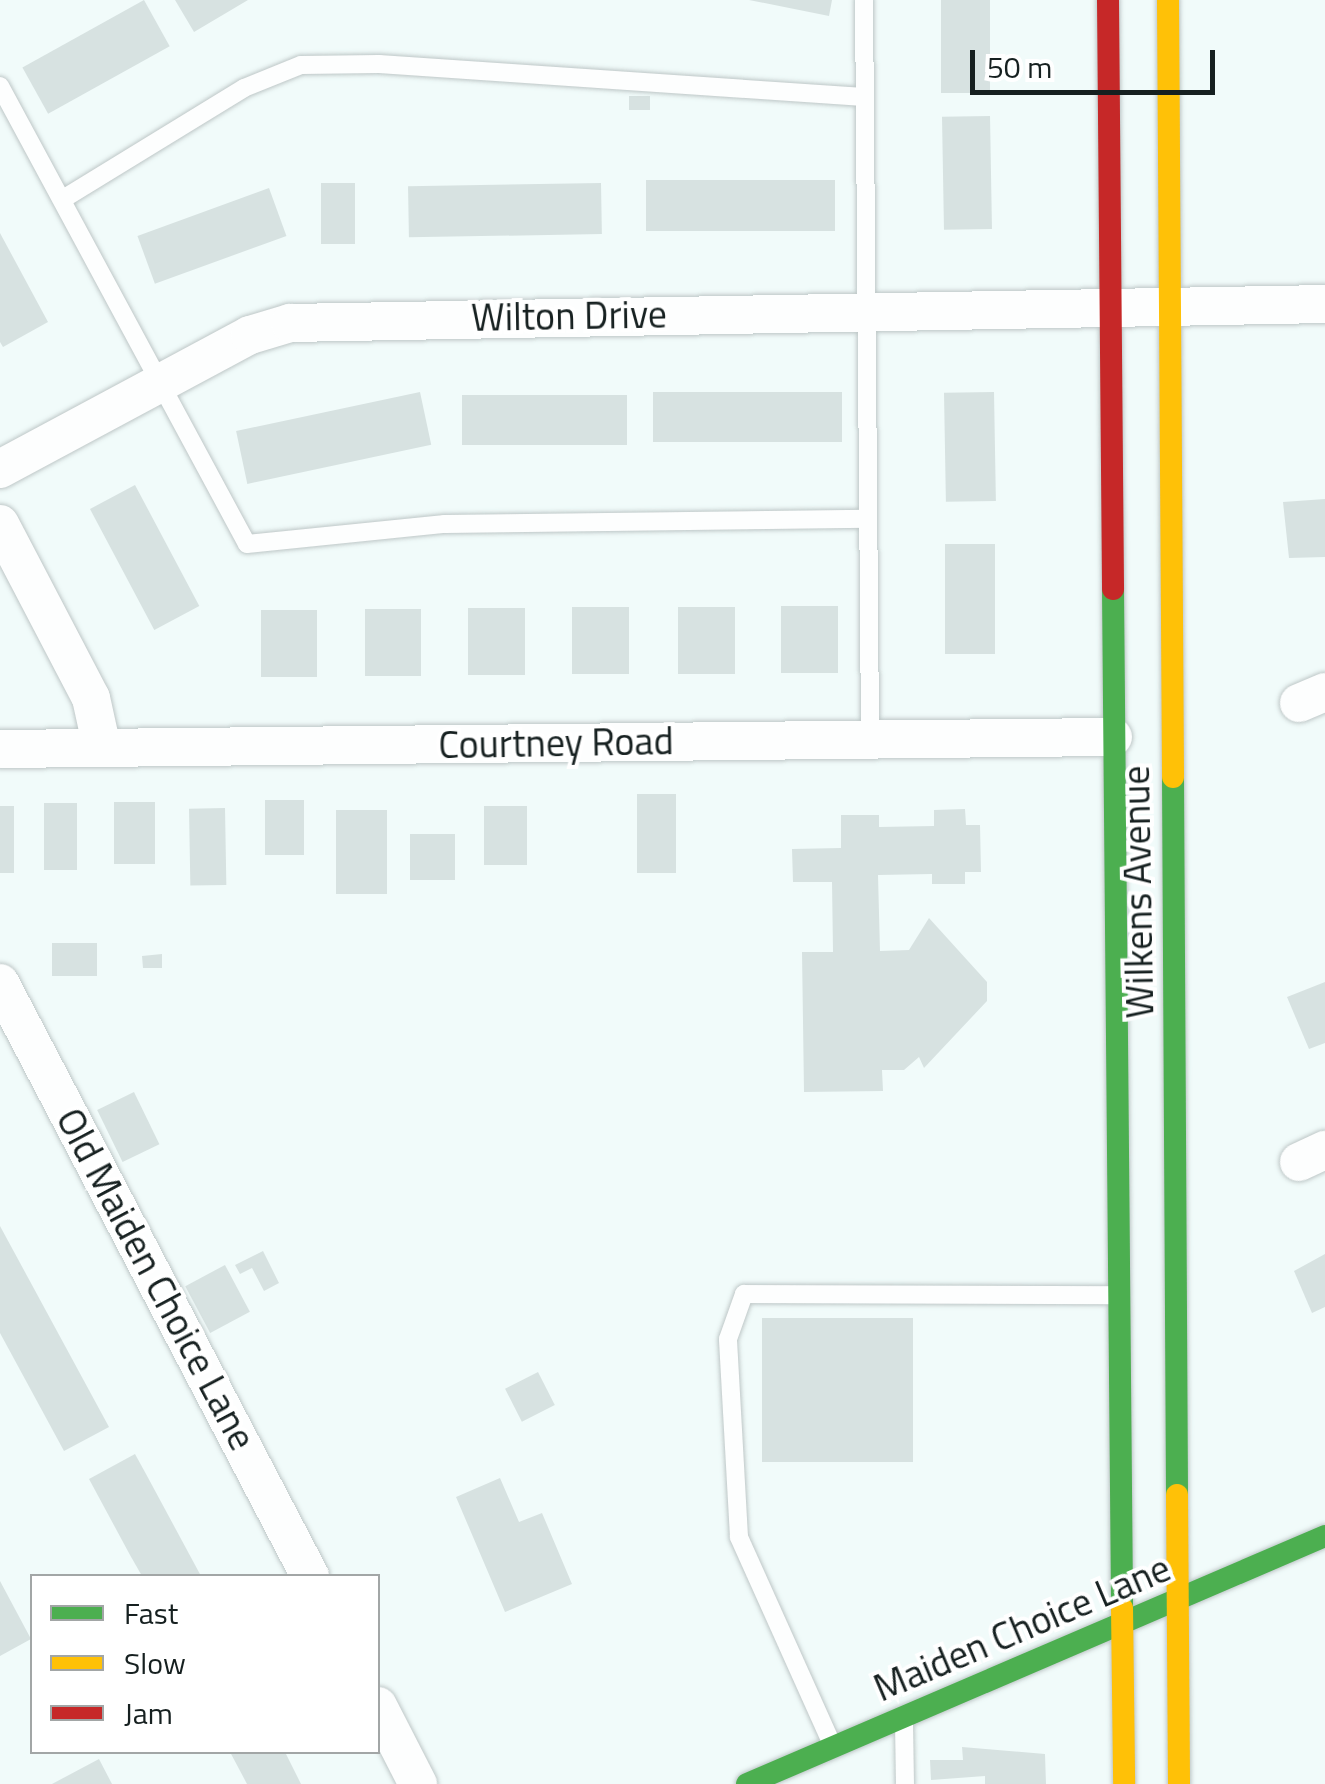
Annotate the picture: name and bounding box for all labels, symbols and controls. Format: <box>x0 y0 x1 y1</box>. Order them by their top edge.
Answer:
scale bar <box>975 30 1220 92</box>
text: 50 m <box>987 44 1052 90</box>
street label: Wilton Drive <box>471 291 667 341</box>
street label: Courtney Road <box>438 718 674 768</box>
street label: Wilkens Avenue <box>1113 765 1163 1019</box>
street label: Old Maiden Choice Lane <box>47 1101 265 1457</box>
street label: Maiden Choice Lane <box>867 1545 1177 1711</box>
legend <box>30 1574 380 1754</box>
text: Fast <box>124 1590 178 1636</box>
text: Slow <box>124 1640 186 1686</box>
text: Jam <box>124 1690 173 1736</box>

